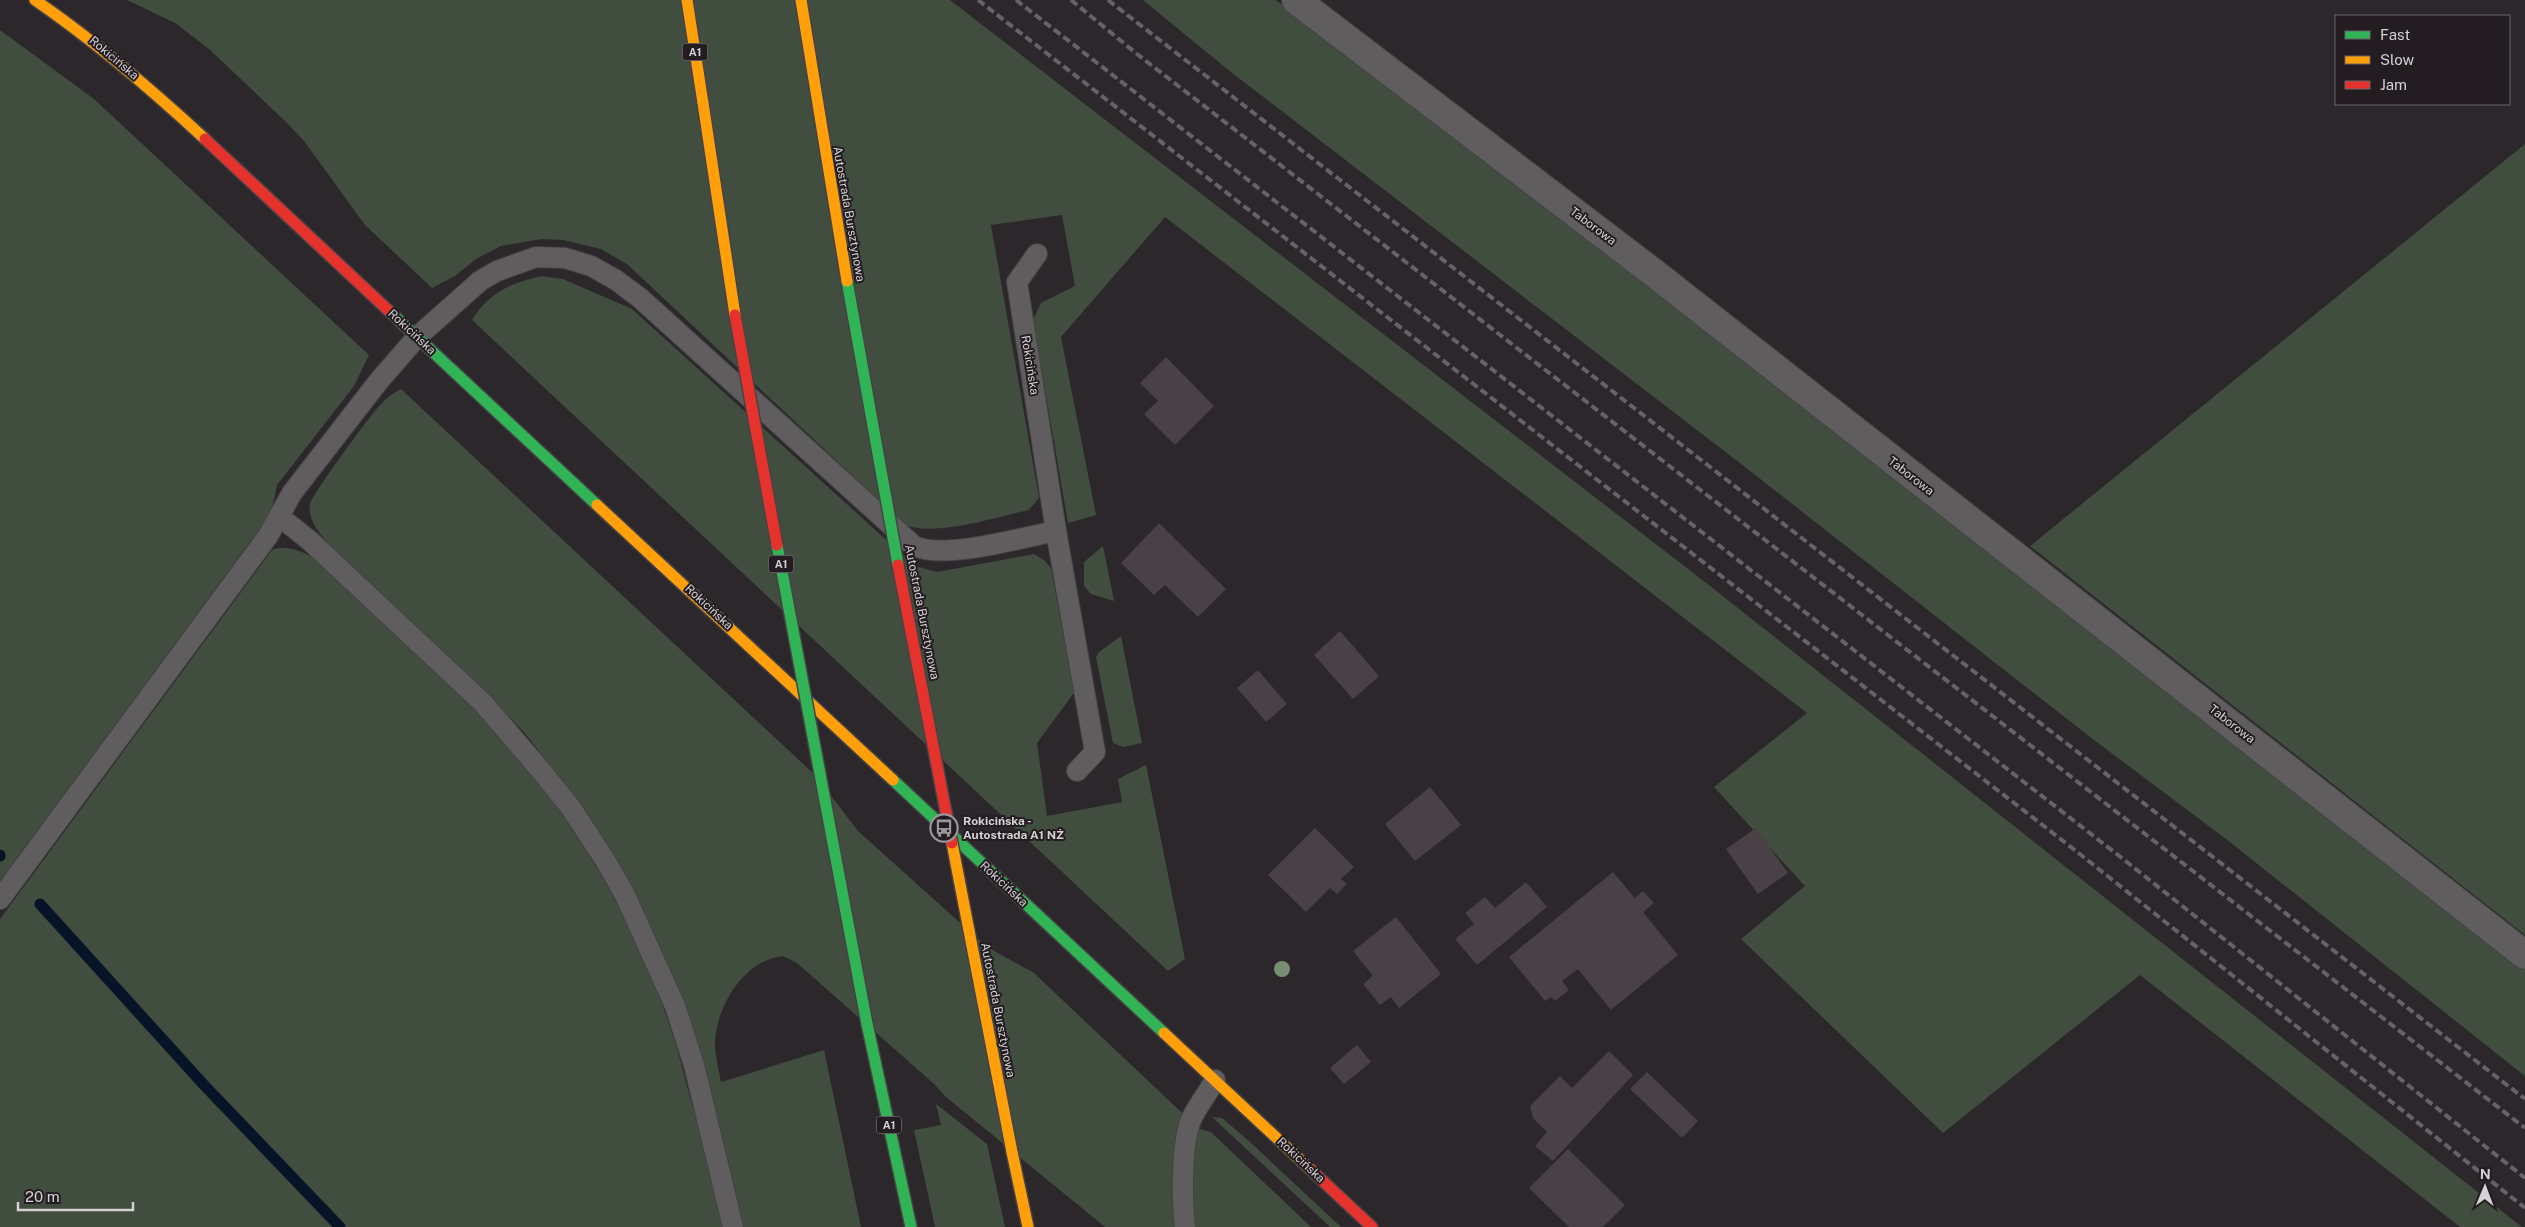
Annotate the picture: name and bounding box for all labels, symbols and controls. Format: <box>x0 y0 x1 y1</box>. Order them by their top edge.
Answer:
legend <box>2335 15 2510 105</box>
text: Fast <box>2380 26 2410 43</box>
street label: Rokicińska <box>86 33 142 83</box>
road number: A1 <box>682 44 708 61</box>
text: Slow <box>2380 51 2415 68</box>
text: Jam <box>2380 76 2407 93</box>
street label: Autostrada Bursztynowa <box>830 145 868 283</box>
street label: Taborowa <box>1567 204 1619 248</box>
street label: Rokicińska <box>385 306 439 358</box>
street label: Rokicińska <box>1018 334 1042 396</box>
street label: Taborowa <box>1885 454 1937 498</box>
street label: Autostrada Bursztynowa <box>902 543 942 681</box>
road number: A1 <box>768 556 794 572</box>
street label: Rokicińska <box>682 581 736 633</box>
street label: Taborowa <box>2206 702 2258 746</box>
bus stop icon: Rokicińska - Autostrada A1 NŻ <box>929 813 959 843</box>
place label: Rokicińska - Autostrada A1 NŻ <box>963 814 1064 842</box>
street label: Rokicińska <box>977 858 1031 910</box>
street label: Autostrada Bursztynowa <box>978 941 1018 1079</box>
road number: A1 <box>876 1116 902 1134</box>
street label: Rokicińska <box>1274 1134 1328 1186</box>
north arrow <box>2460 1162 2510 1212</box>
text: N <box>2480 1166 2491 1182</box>
scale bar <box>18 1180 132 1212</box>
text: 20 m <box>25 1188 60 1205</box>

